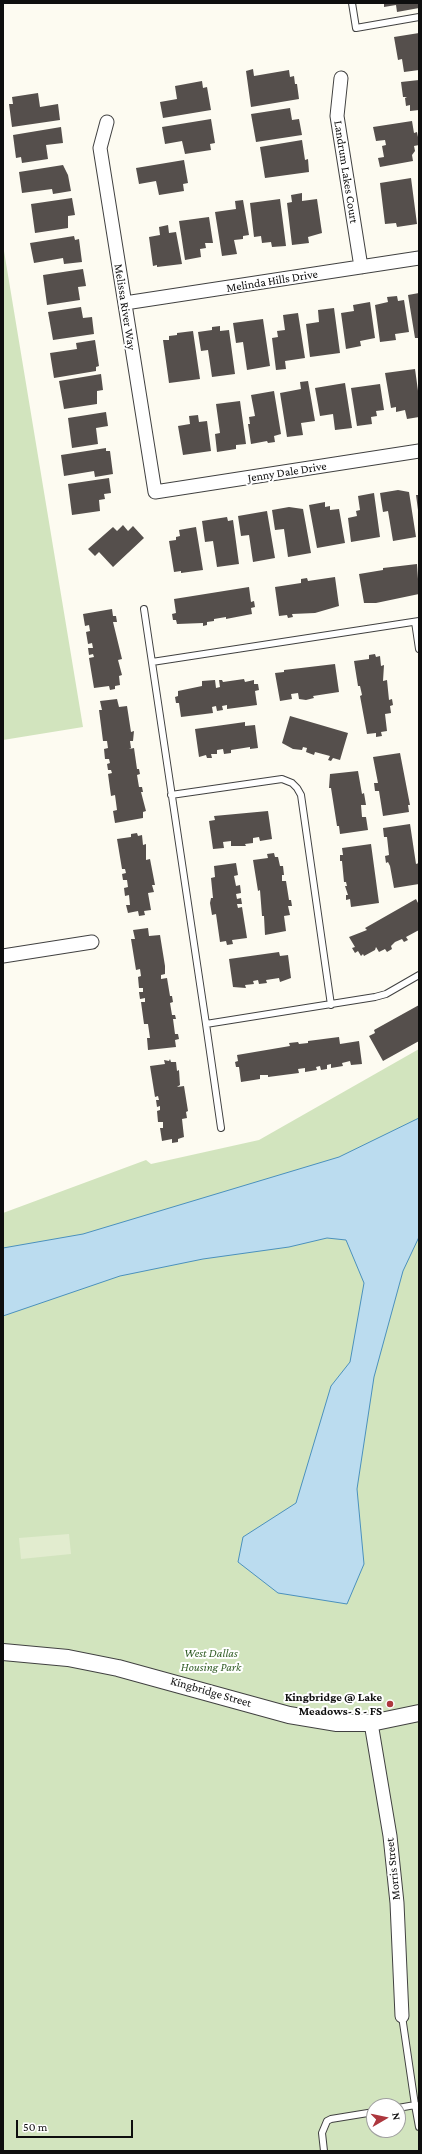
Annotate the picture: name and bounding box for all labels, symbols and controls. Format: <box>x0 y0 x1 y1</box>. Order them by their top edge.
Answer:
street label: Landrum Lakes Court <box>331 120 361 224</box>
street label: Melissa River Way <box>111 263 139 351</box>
street label: Melinda Hills Drive <box>225 267 319 295</box>
street label: Jenny Dale Drive <box>246 459 328 485</box>
park label: West Dallas Housing Park <box>181 1646 241 1674</box>
street label: Kingbridge Street <box>169 1674 253 1710</box>
place label: Kingbridge @ Lake Meadows- S - FS <box>285 1690 382 1718</box>
marker: Kingbridge @ Lake Meadows- S - FS <box>385 1699 395 1709</box>
street label: Morris Street <box>383 1837 403 1901</box>
north arrow <box>366 2098 406 2138</box>
scale bar <box>18 2112 135 2138</box>
text: N <box>390 2112 403 2121</box>
text: 50 m <box>23 2120 47 2134</box>

